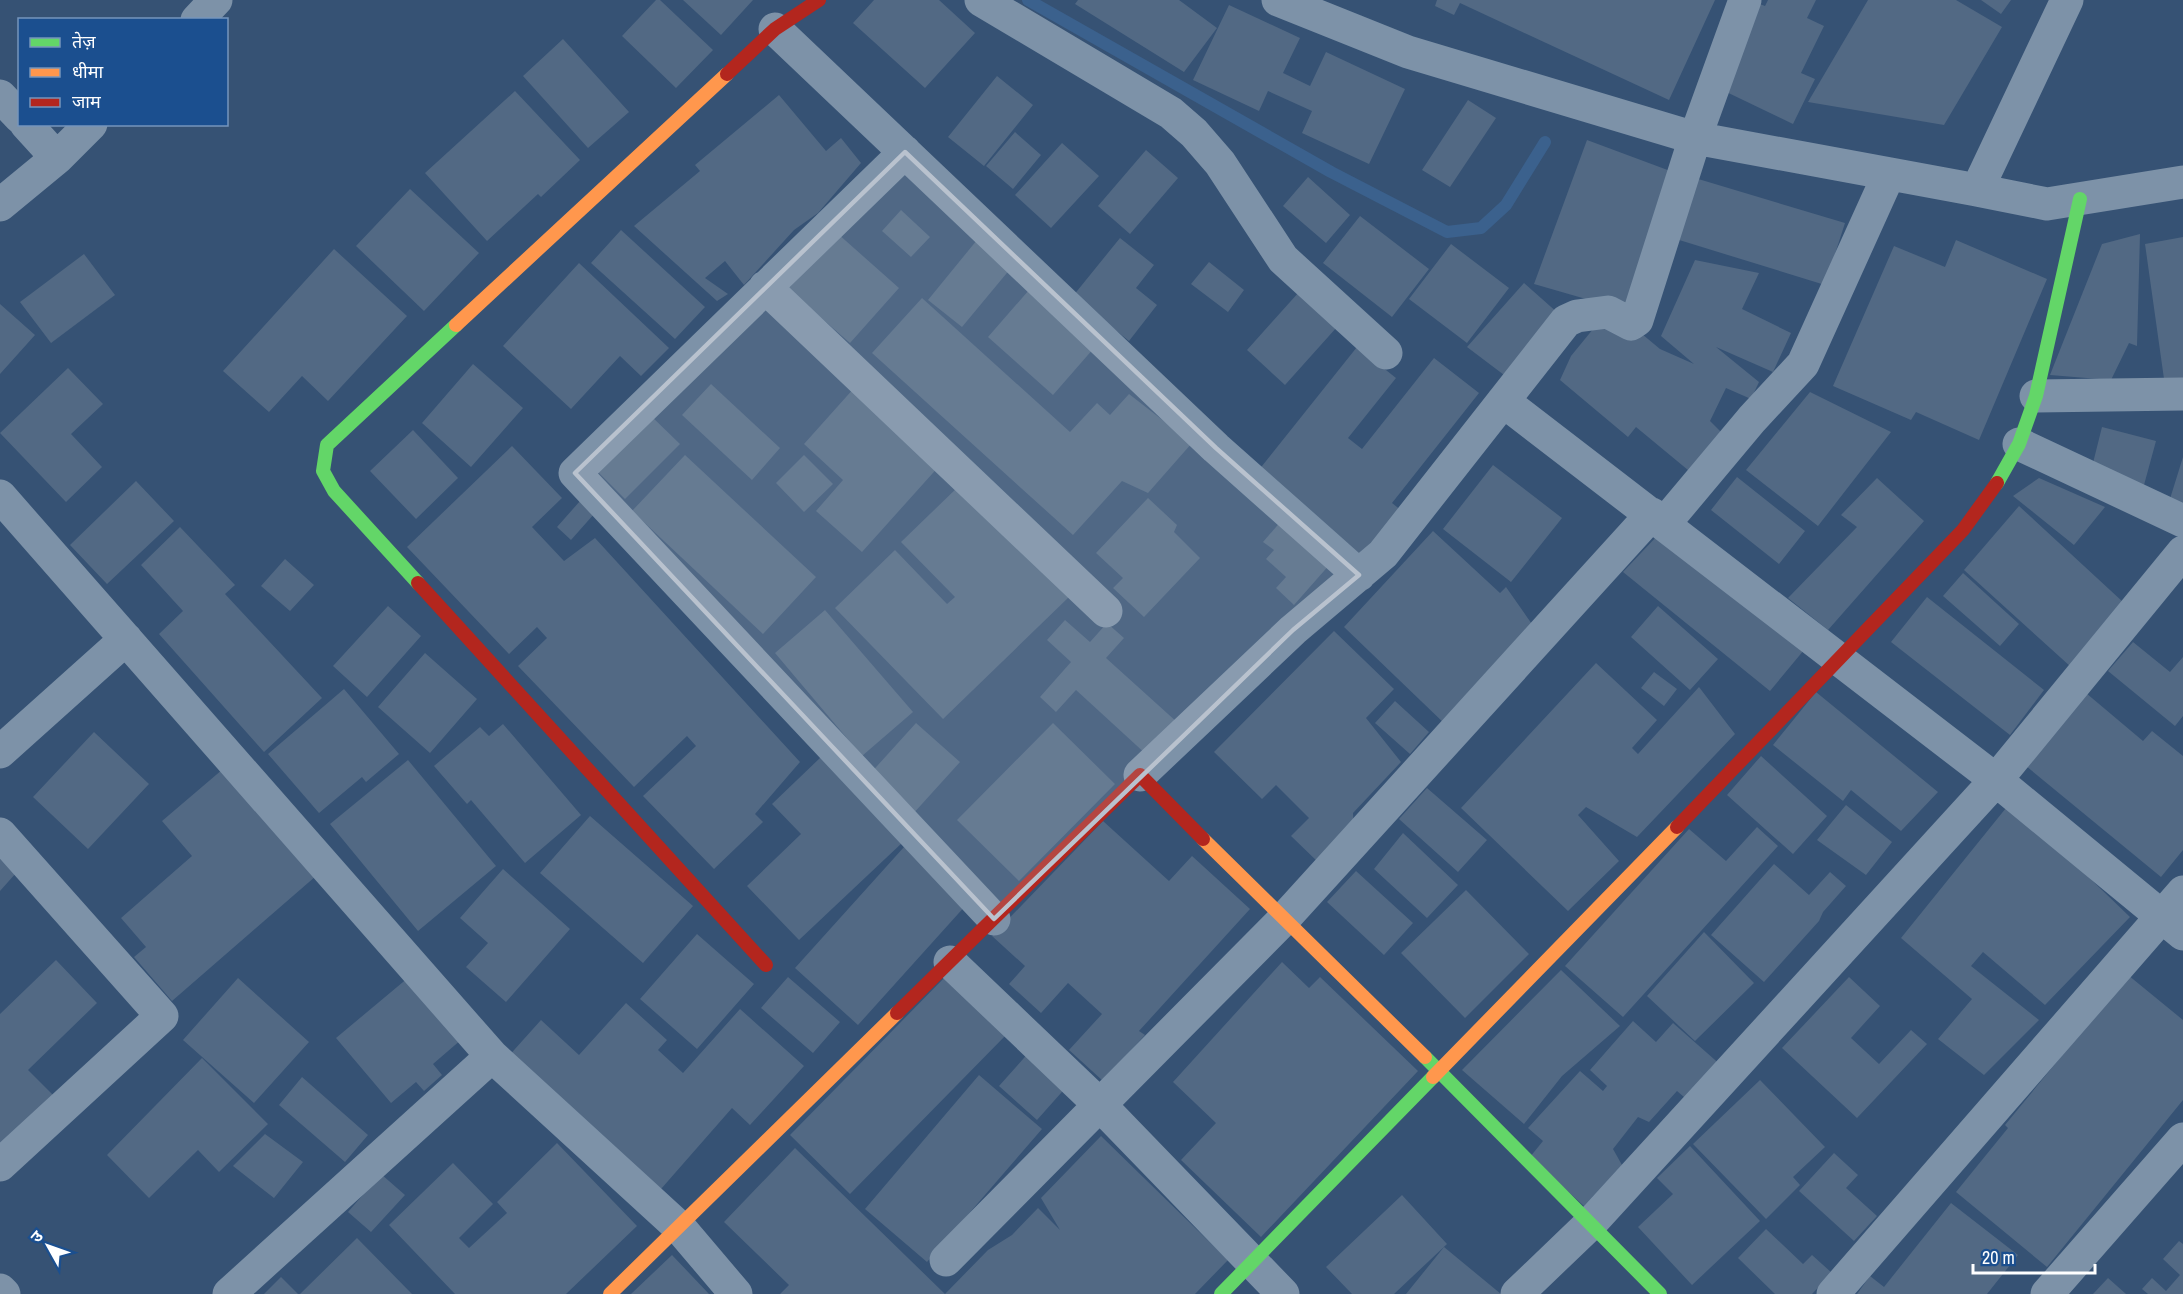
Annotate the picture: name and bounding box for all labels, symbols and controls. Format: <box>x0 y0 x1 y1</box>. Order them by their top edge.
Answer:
legend <box>18 18 228 126</box>
text: तेज़ <box>72 29 96 54</box>
text: धीमा <box>72 59 103 84</box>
text: जाम <box>72 89 102 114</box>
north arrow <box>18 1216 78 1276</box>
text: उ <box>25 1225 48 1247</box>
scale bar <box>1973 1237 2094 1275</box>
text: 20 m <box>1982 1245 2015 1270</box>

